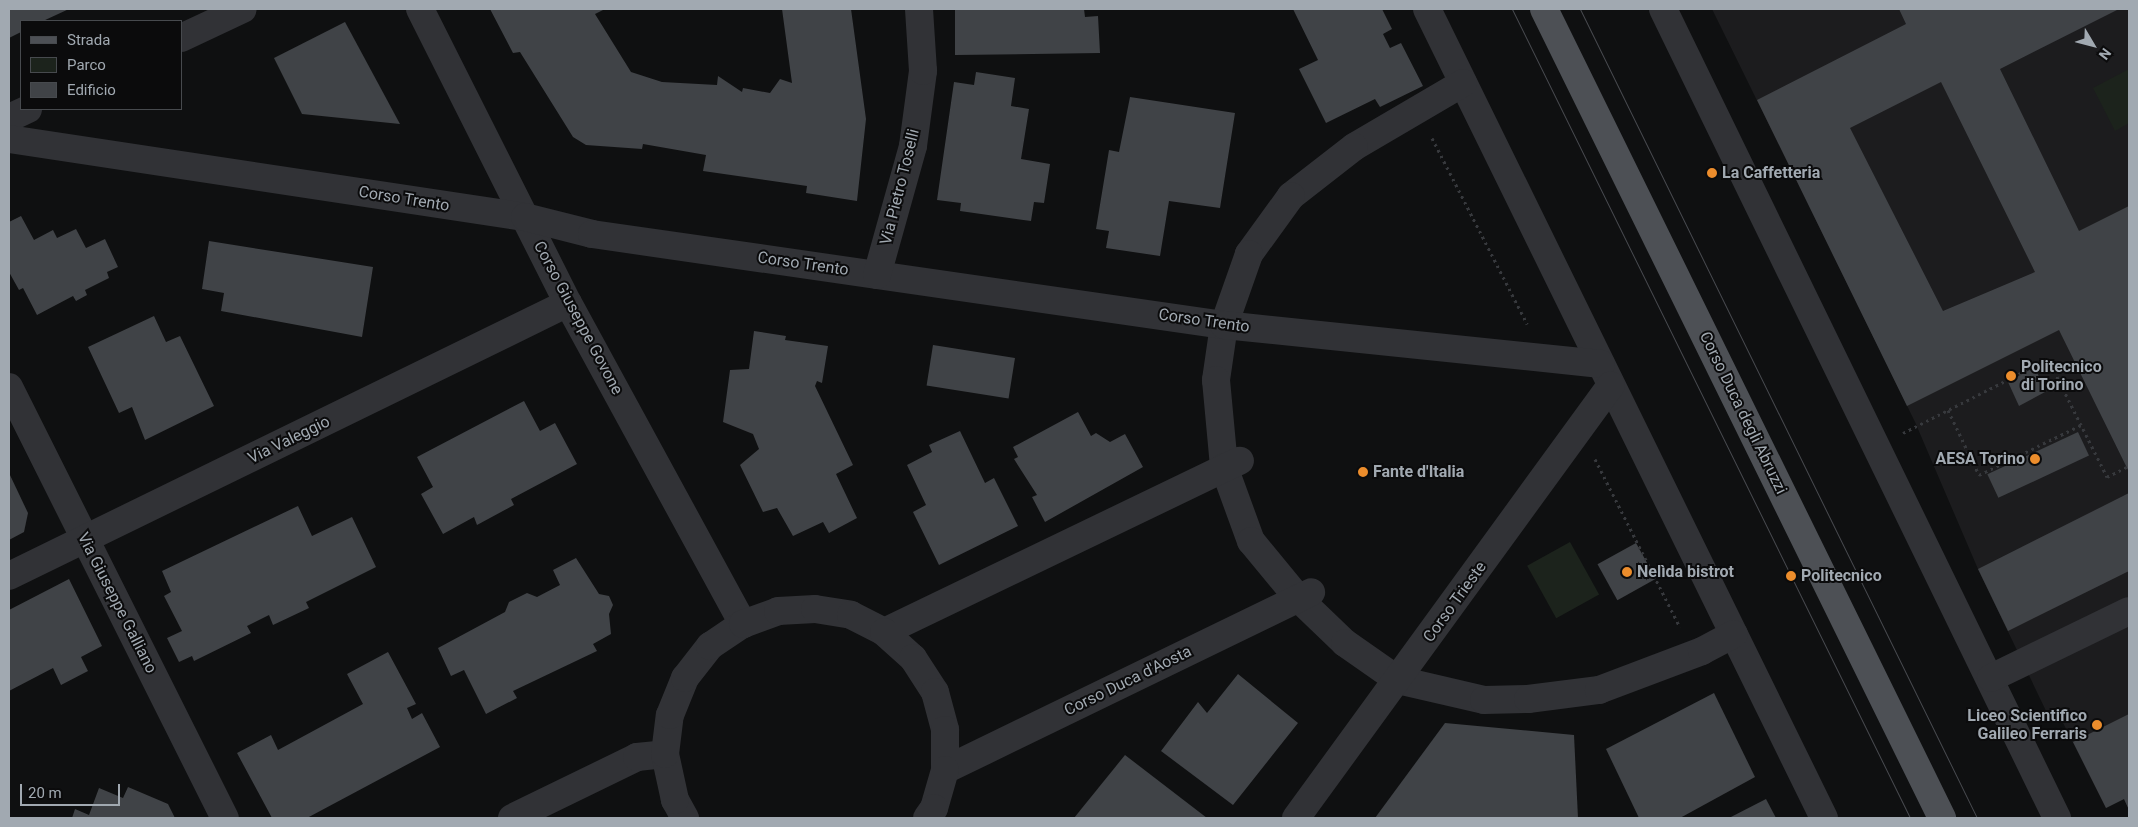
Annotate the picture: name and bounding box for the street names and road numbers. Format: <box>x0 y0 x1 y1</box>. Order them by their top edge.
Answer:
street label: Via Pietro Toselli <box>876 127 924 247</box>
street label: Corso Trento <box>357 182 451 216</box>
street label: Corso Giuseppe Govone <box>529 238 627 398</box>
street label: Corso Trento <box>756 248 850 280</box>
street label: Corso Trento <box>1157 305 1251 337</box>
street label: Corso Duca degli Abruzzi <box>1695 329 1791 497</box>
street label: Via Valeggio <box>245 412 333 468</box>
street label: Via Giuseppe Galliano <box>73 529 161 677</box>
street label: Corso Trieste <box>1419 558 1491 646</box>
street label: Corso Duca d'Aosta <box>1061 642 1195 720</box>

